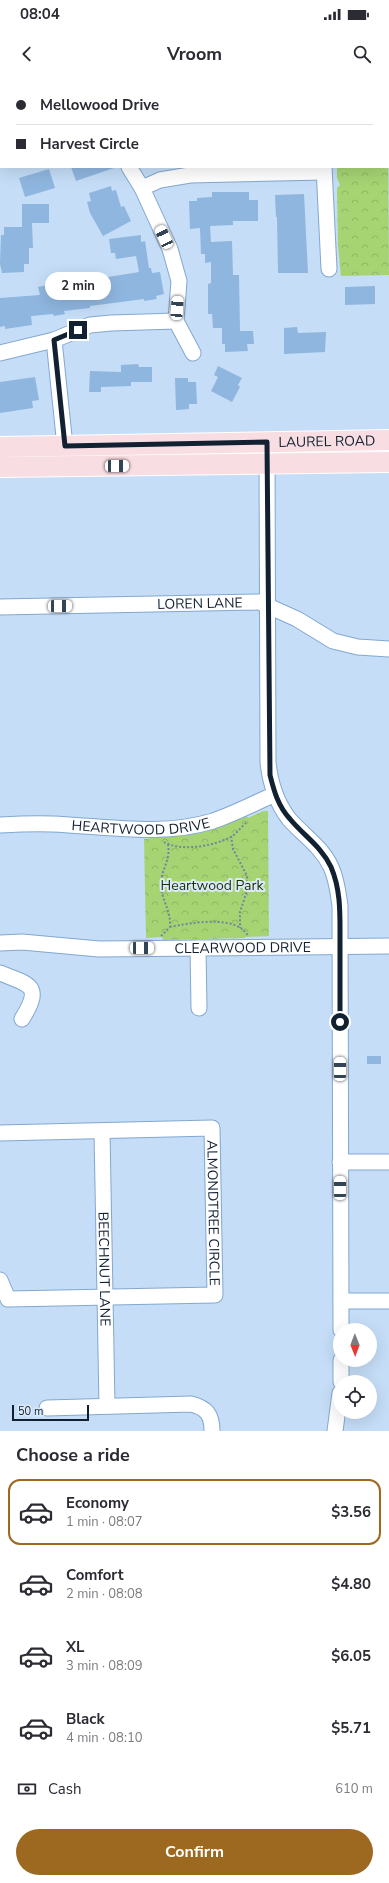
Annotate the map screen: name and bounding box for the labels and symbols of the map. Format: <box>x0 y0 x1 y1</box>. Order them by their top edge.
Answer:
car <box>153 224 175 250</box>
callout: 2 min <box>45 272 111 300</box>
car <box>170 296 184 320</box>
route end <box>69 321 87 339</box>
street label: LAUREL ROAD <box>278 431 376 452</box>
car <box>105 460 129 472</box>
street label: LOREN LANE <box>157 593 243 614</box>
car <box>48 600 72 612</box>
street label: HEARTWOOD DRIVE <box>71 813 212 840</box>
park label: Heartwood Park <box>161 876 264 895</box>
street label: CLEARWOOD DRIVE <box>174 938 311 958</box>
car <box>130 942 154 954</box>
route start <box>331 1013 349 1031</box>
car <box>334 1057 346 1081</box>
street label: ALMONDTREE CIRCLE <box>202 1140 224 1286</box>
car <box>334 1176 346 1200</box>
street label: BEECHNUT LANE <box>93 1212 115 1326</box>
north arrow <box>333 1323 377 1367</box>
scale bar <box>12 1403 89 1422</box>

